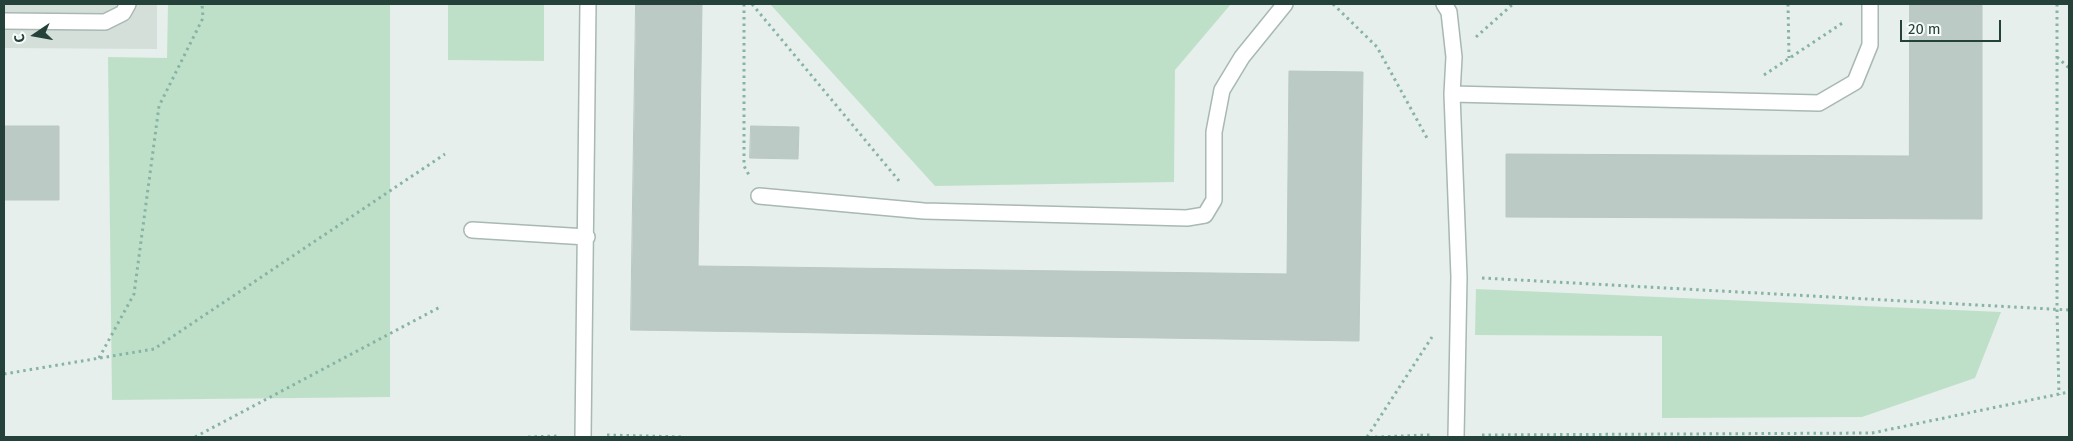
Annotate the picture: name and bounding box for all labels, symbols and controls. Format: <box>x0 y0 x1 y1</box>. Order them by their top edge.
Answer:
north arrow <box>10 10 60 60</box>
scale bar <box>1903 10 2004 42</box>
text: 20 m <box>1908 20 1941 38</box>
text: С <box>11 33 29 44</box>

